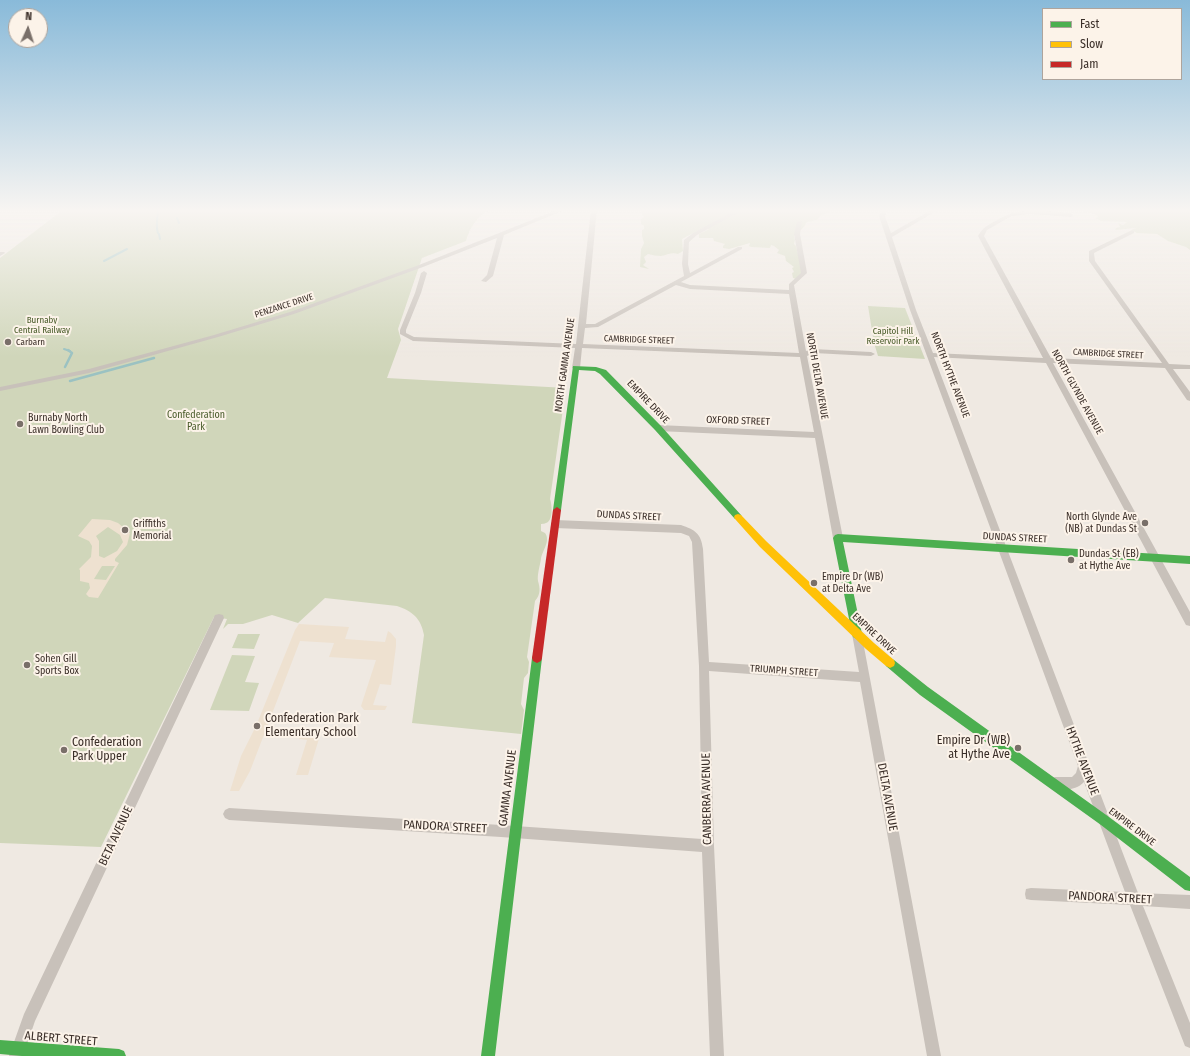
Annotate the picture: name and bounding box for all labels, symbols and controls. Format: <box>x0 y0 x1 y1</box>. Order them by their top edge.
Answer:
north arrow <box>8 8 48 48</box>
legend <box>1042 8 1182 80</box>
text: N <box>25 10 32 23</box>
text: Fast <box>1080 17 1099 31</box>
text: Slow <box>1080 37 1103 51</box>
text: Jam <box>1080 57 1098 71</box>
street label: PENZANCE DRIVE <box>253 291 315 321</box>
park label: Burnaby Central Railway <box>14 315 70 336</box>
street label: NORTH GAMMA AVENUE <box>552 317 578 413</box>
park label: Capitol Hill Reservoir Park <box>867 326 919 347</box>
street label: NORTH HYTHE AVENUE <box>928 330 972 420</box>
street label: NORTH DELTA AVENUE <box>803 332 831 420</box>
street label: CAMBRIDGE STREET <box>604 333 674 347</box>
marker: Carbarn <box>3 337 13 347</box>
place label: Carbarn <box>16 337 45 347</box>
street label: NORTH GLYNDE AVENUE <box>1049 347 1105 437</box>
street label: CAMBRIDGE STREET <box>1072 347 1144 361</box>
street label: EMPIRE DRIVE <box>624 378 672 426</box>
park label: Confederation Park <box>167 409 225 432</box>
place label: Burnaby North Lawn Bowling Club <box>28 412 104 436</box>
street label: OXFORD STREET <box>706 414 770 428</box>
marker: Burnaby North Lawn Bowling Club <box>15 419 25 429</box>
street label: DUNDAS STREET <box>596 508 662 524</box>
place label: North Glynde Ave (NB) at Dundas St <box>1065 511 1137 534</box>
place label: Griffiths Memorial <box>133 518 171 542</box>
marker: North Glynde Ave (NB) at Dundas St <box>1140 518 1150 528</box>
marker: Griffiths Memorial <box>120 525 130 535</box>
street label: DUNDAS STREET <box>982 530 1048 546</box>
place label: Dundas St (EB) at Hythe Ave <box>1079 548 1139 572</box>
marker: Dundas St (EB) at Hythe Ave <box>1066 555 1076 565</box>
place label: Empire Dr (WB) at Delta Ave <box>822 571 883 594</box>
marker: Empire Dr (WB) at Delta Ave <box>809 578 819 588</box>
street label: EMPIRE DRIVE <box>850 611 898 657</box>
place label: Sohen Gill Sports Box <box>35 653 79 676</box>
marker: Sohen Gill Sports Box <box>22 660 32 670</box>
street label: TRIUMPH STREET <box>750 663 818 679</box>
place label: Confederation Park Elementary School <box>265 712 359 740</box>
marker: Confederation Park Elementary School <box>252 721 262 731</box>
street label: HYTHE AVENUE <box>1062 725 1102 797</box>
place label: Empire Dr (WB) at Hythe Ave <box>937 734 1010 762</box>
place label: Confederation Park Upper <box>72 736 142 764</box>
marker: Empire Dr (WB) at Hythe Ave <box>1013 743 1023 753</box>
marker: Confederation Park Upper <box>59 745 69 755</box>
street label: GAMMA AVENUE <box>496 749 520 827</box>
street label: CANBERRA AVENUE <box>699 753 715 845</box>
street label: DELTA AVENUE <box>874 762 900 832</box>
street label: BETA AVENUE <box>96 804 136 868</box>
street label: EMPIRE DRIVE <box>1106 805 1158 849</box>
street label: PANDORA STREET <box>403 818 487 836</box>
street label: PANDORA STREET <box>1068 889 1152 907</box>
street label: ALBERT STREET <box>24 1029 98 1049</box>

